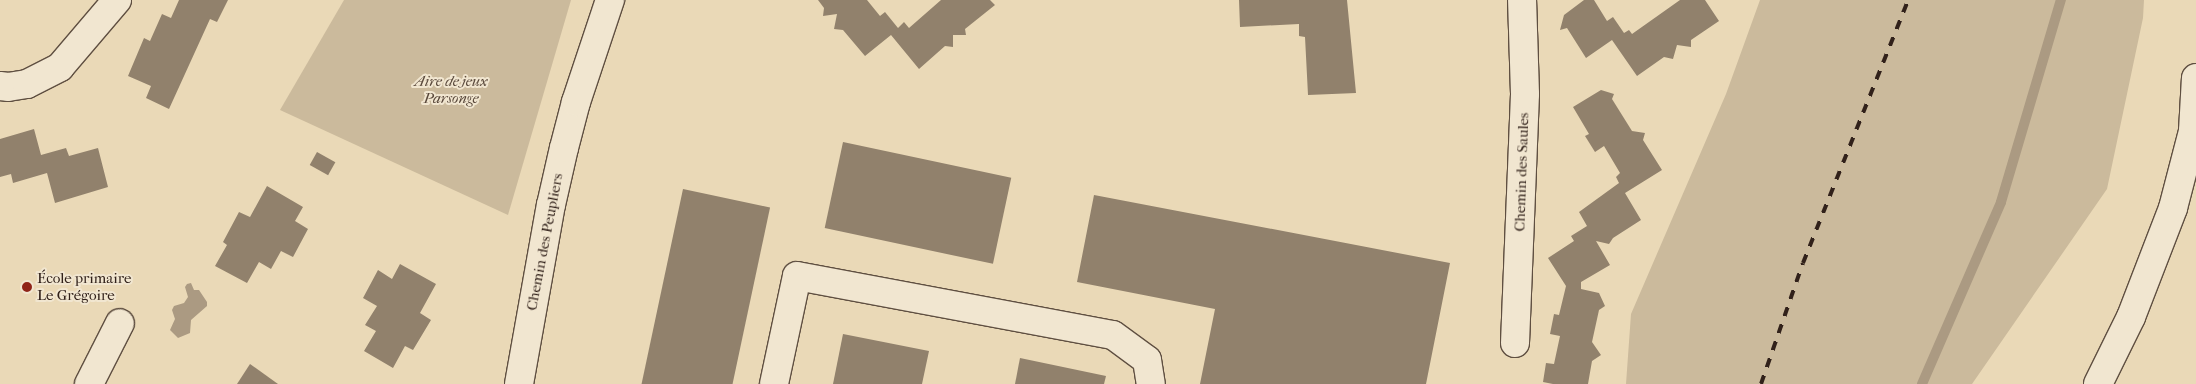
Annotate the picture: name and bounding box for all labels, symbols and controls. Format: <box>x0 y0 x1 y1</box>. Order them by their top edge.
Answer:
park label: Aire de jeux Parsonge <box>415 72 487 107</box>
street label: Chemin des Saules <box>1511 112 1533 232</box>
street label: Chemin des Peupliers <box>523 172 567 312</box>
place label: École primaire Le Grégoire <box>37 269 131 304</box>
marker: École primaire Le Grégoire <box>21 281 33 293</box>

